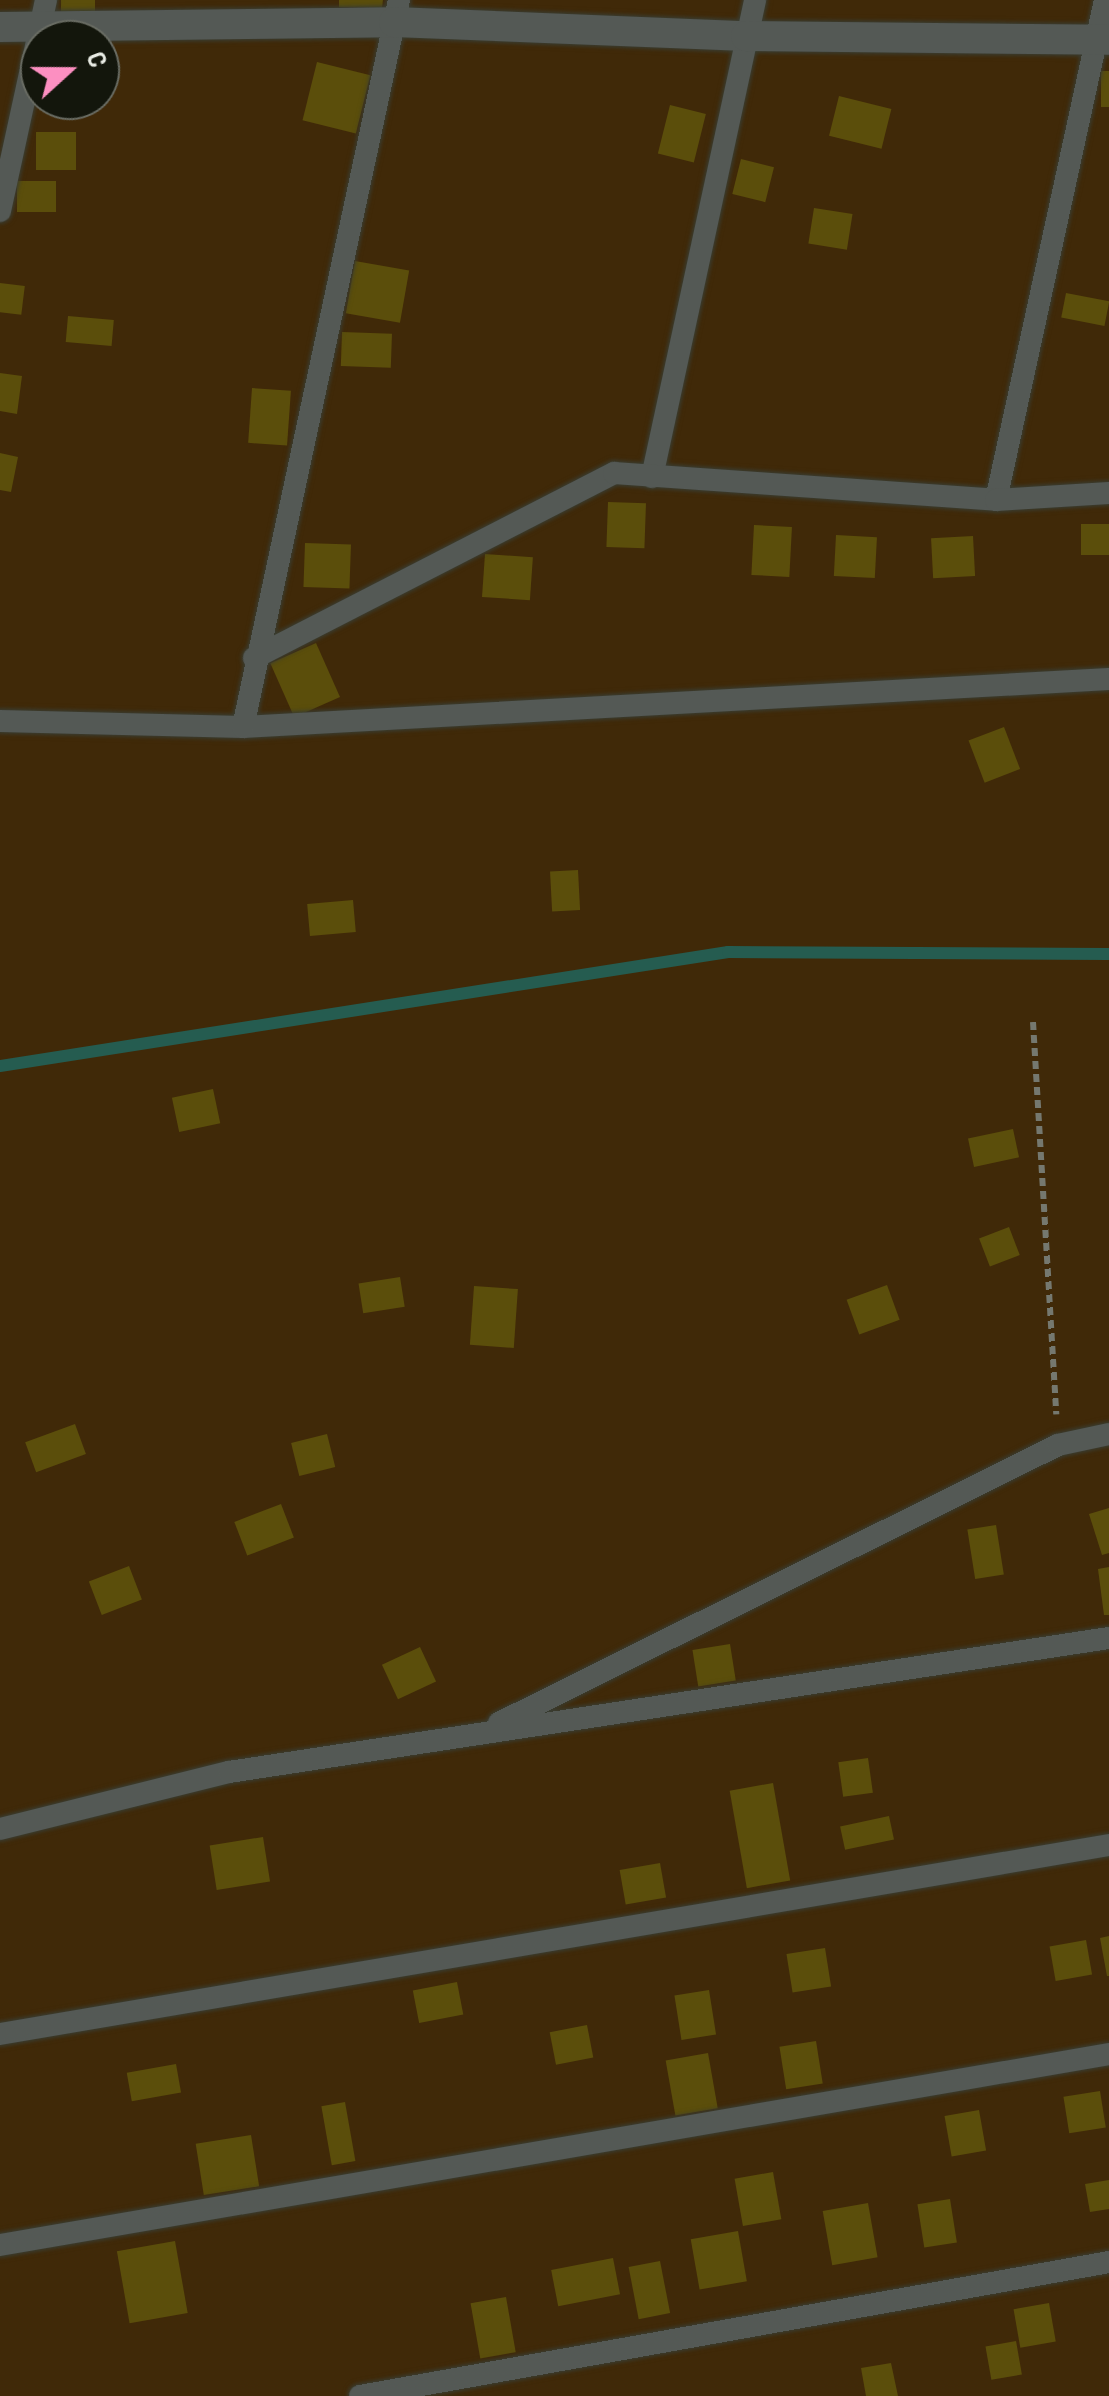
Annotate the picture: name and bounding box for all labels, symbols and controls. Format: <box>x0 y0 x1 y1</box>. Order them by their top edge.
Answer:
north arrow <box>20 20 120 120</box>
text: С <box>79 47 115 72</box>

